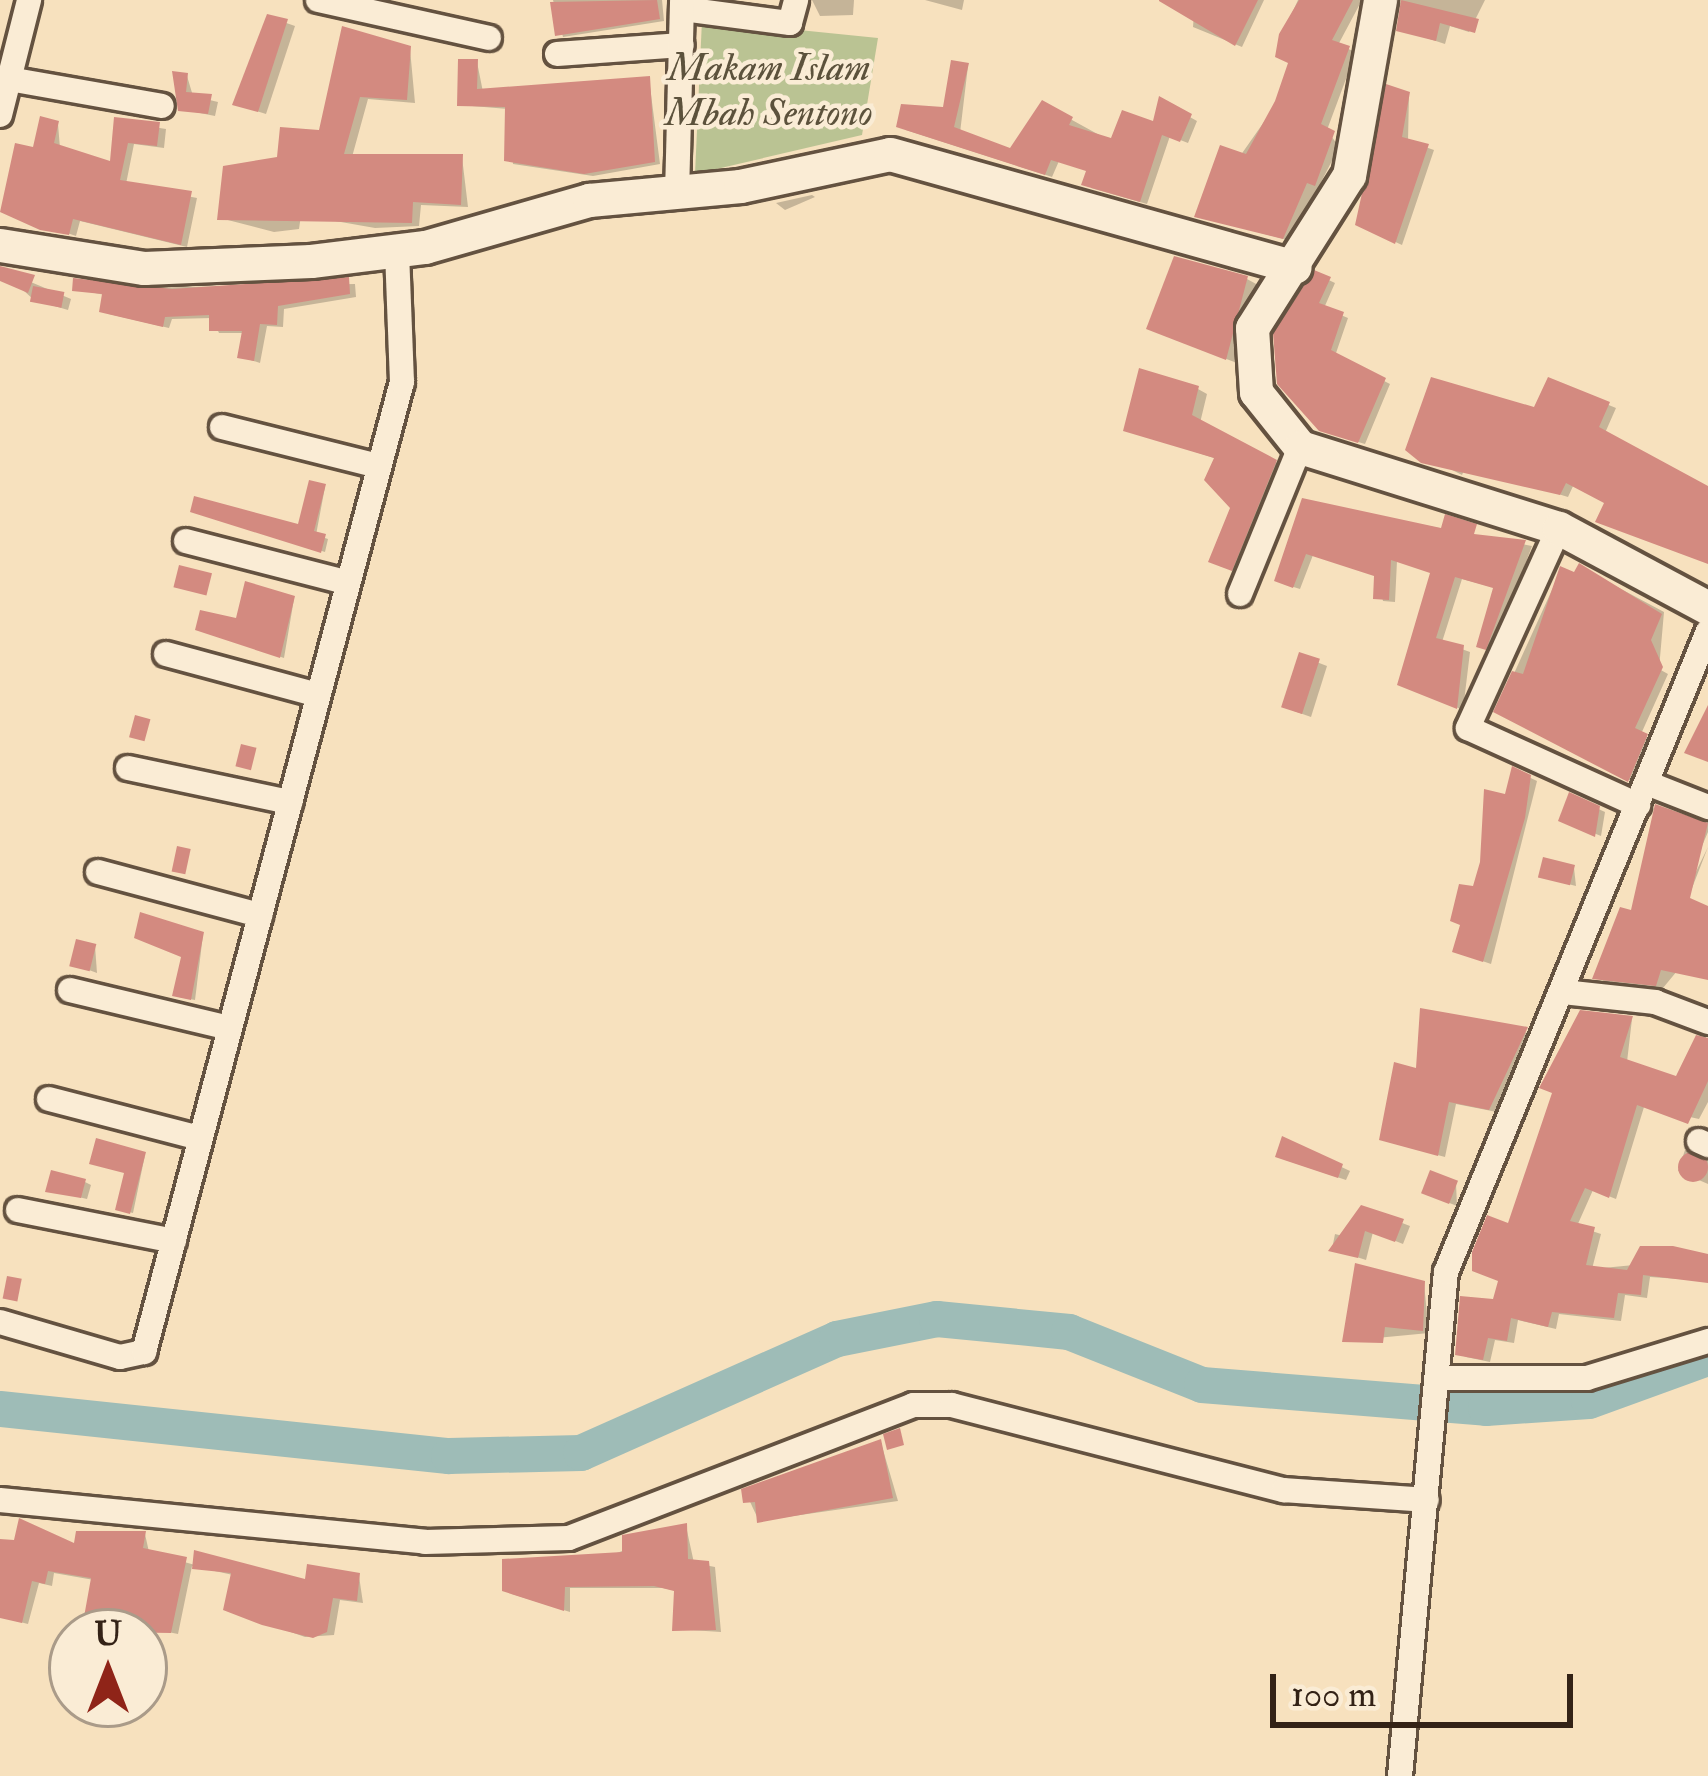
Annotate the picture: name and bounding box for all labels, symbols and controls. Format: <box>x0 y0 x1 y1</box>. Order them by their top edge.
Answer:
park label: Makam Islam Mbah Sentono <box>665 46 873 137</box>
north arrow <box>48 1608 168 1728</box>
text: U <box>94 1614 122 1655</box>
scale bar <box>1276 1650 1579 1724</box>
text: 100 m <box>1291 1672 1376 1717</box>

